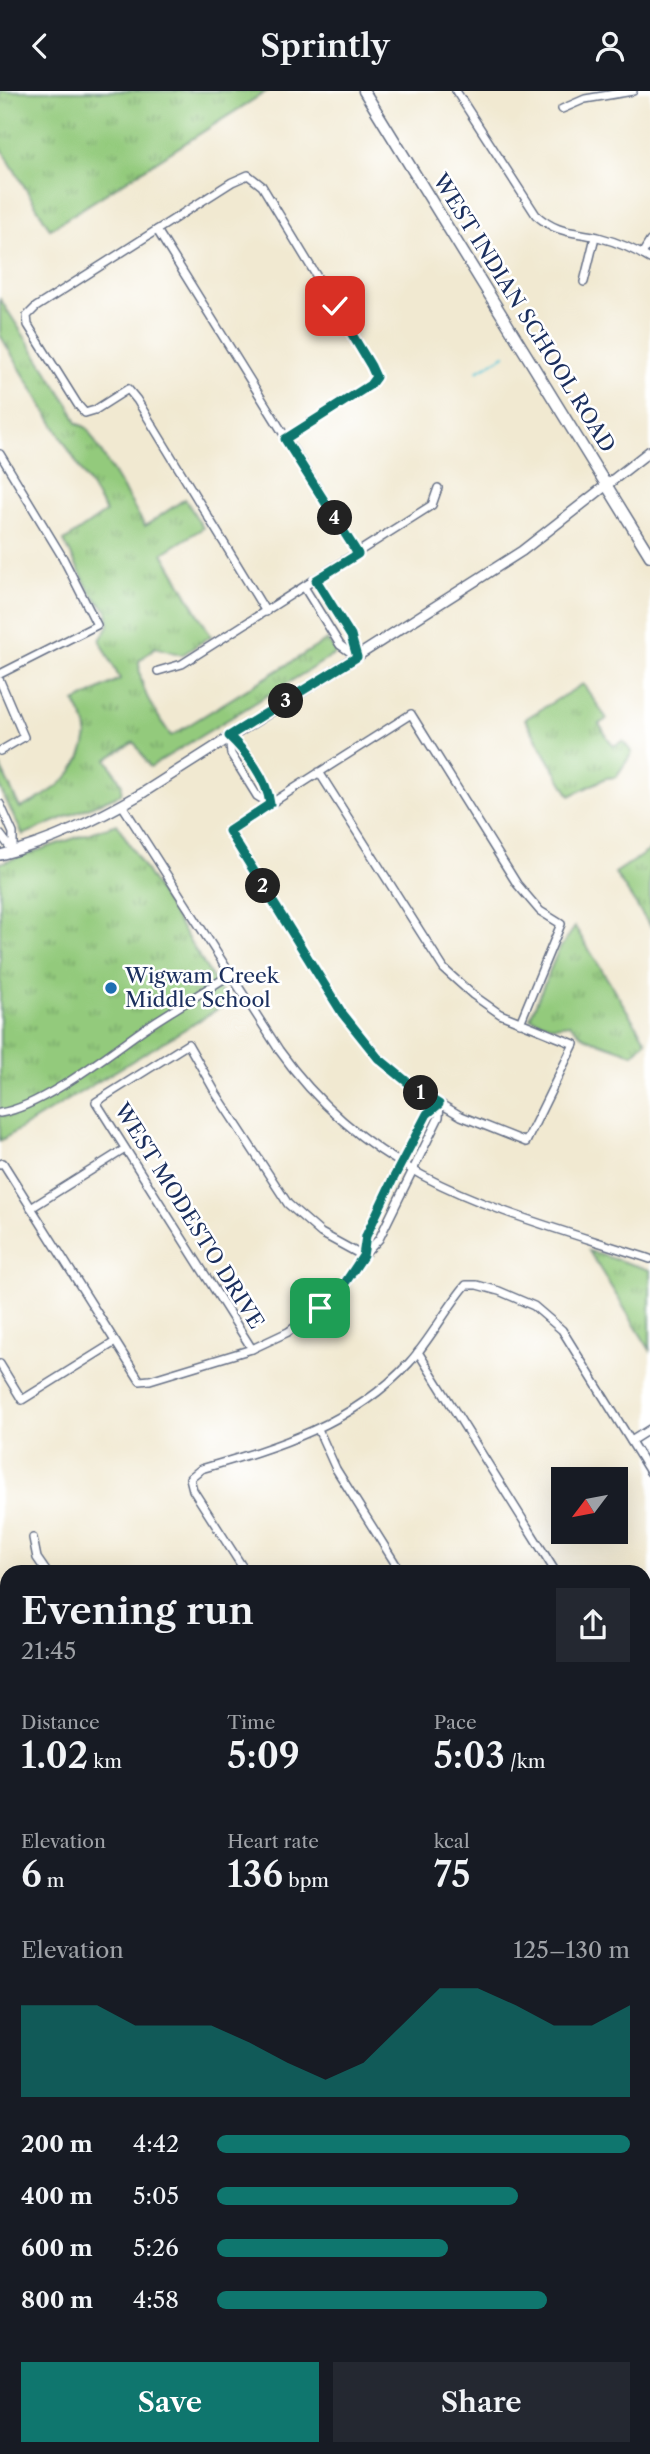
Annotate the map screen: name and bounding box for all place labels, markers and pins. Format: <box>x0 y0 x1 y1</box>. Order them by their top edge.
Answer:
pin <box>305 276 365 336</box>
pin: 4 <box>318 501 352 535</box>
pin: 3 <box>268 683 304 719</box>
pin: 2 <box>246 869 280 903</box>
place label: Wigwam Creek Middle School <box>124 963 280 1012</box>
marker: Wigwam Creek Middle School <box>103 980 119 996</box>
pin: 1 <box>404 1075 438 1111</box>
pin <box>290 1278 350 1338</box>

